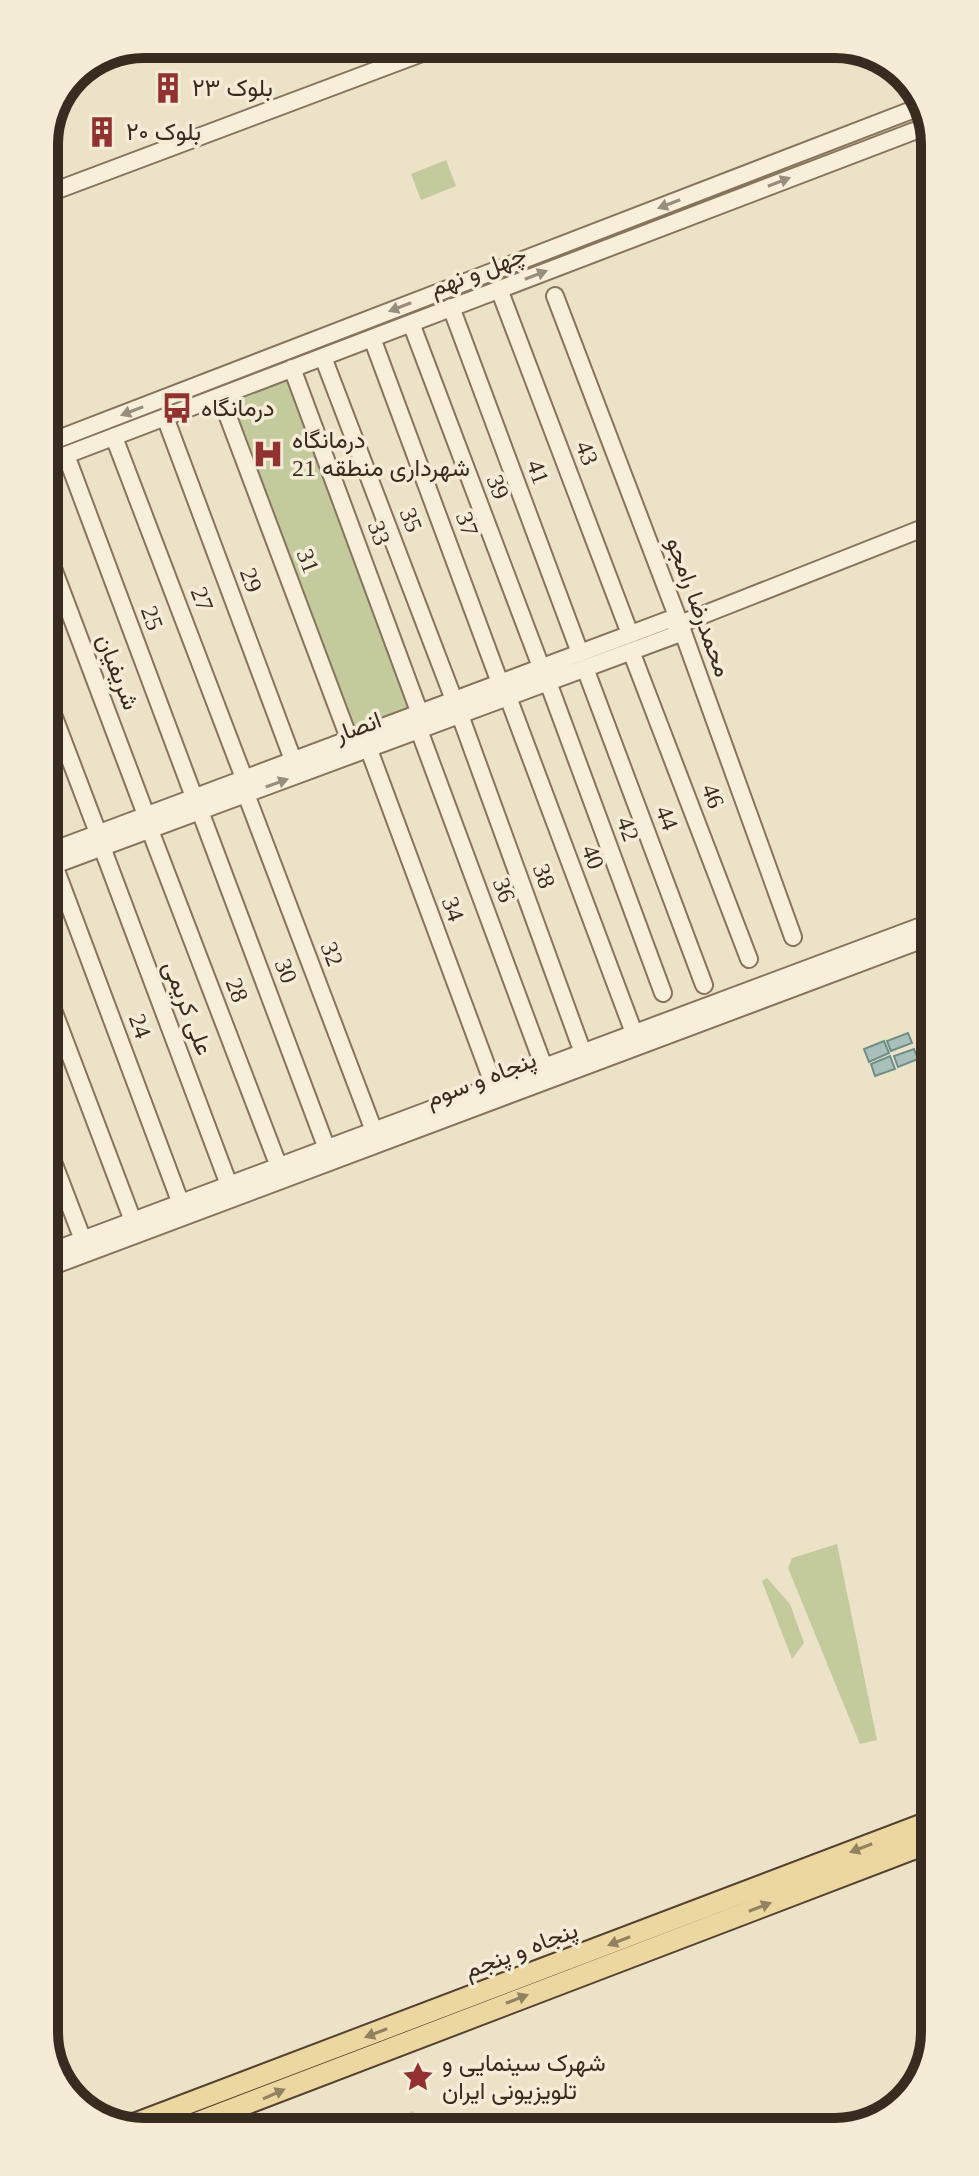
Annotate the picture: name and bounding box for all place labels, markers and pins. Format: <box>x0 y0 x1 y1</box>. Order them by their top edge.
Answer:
building icon: بلوک ۲۳ <box>151 71 185 105</box>
place label: بلوک ۲۳ <box>192 75 273 103</box>
building icon: بلوک ۲۰ <box>85 115 119 149</box>
place label: بلوک ۲۰ <box>126 119 201 147</box>
bus stop icon: درمانگاه <box>160 391 194 425</box>
place label: درمانگاه <box>201 395 274 423</box>
place label: درمانگاه شهرداری منطقه 21 <box>292 427 470 483</box>
hospital icon: درمانگاه شهرداری منطقه 21 <box>251 437 285 471</box>
place label: شهرک سینمایی و تلویزیونی ایران <box>442 2050 606 2106</box>
place icon: شهرک سینمایی و تلویزیونی ایران <box>401 2060 435 2094</box>

